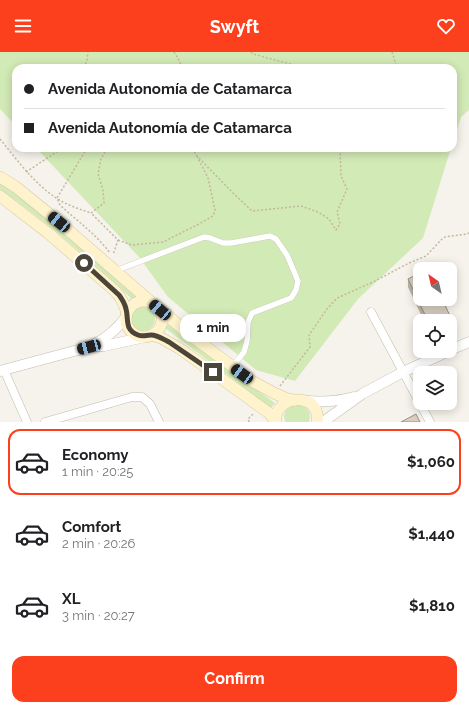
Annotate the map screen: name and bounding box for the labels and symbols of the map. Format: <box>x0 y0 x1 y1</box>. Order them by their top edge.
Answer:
car <box>46 210 72 234</box>
route start <box>75 254 93 272</box>
north arrow <box>413 262 457 306</box>
car <box>147 298 173 322</box>
callout: 1 min <box>180 314 246 342</box>
car <box>76 338 102 356</box>
car <box>229 362 255 386</box>
route end <box>204 363 222 381</box>

